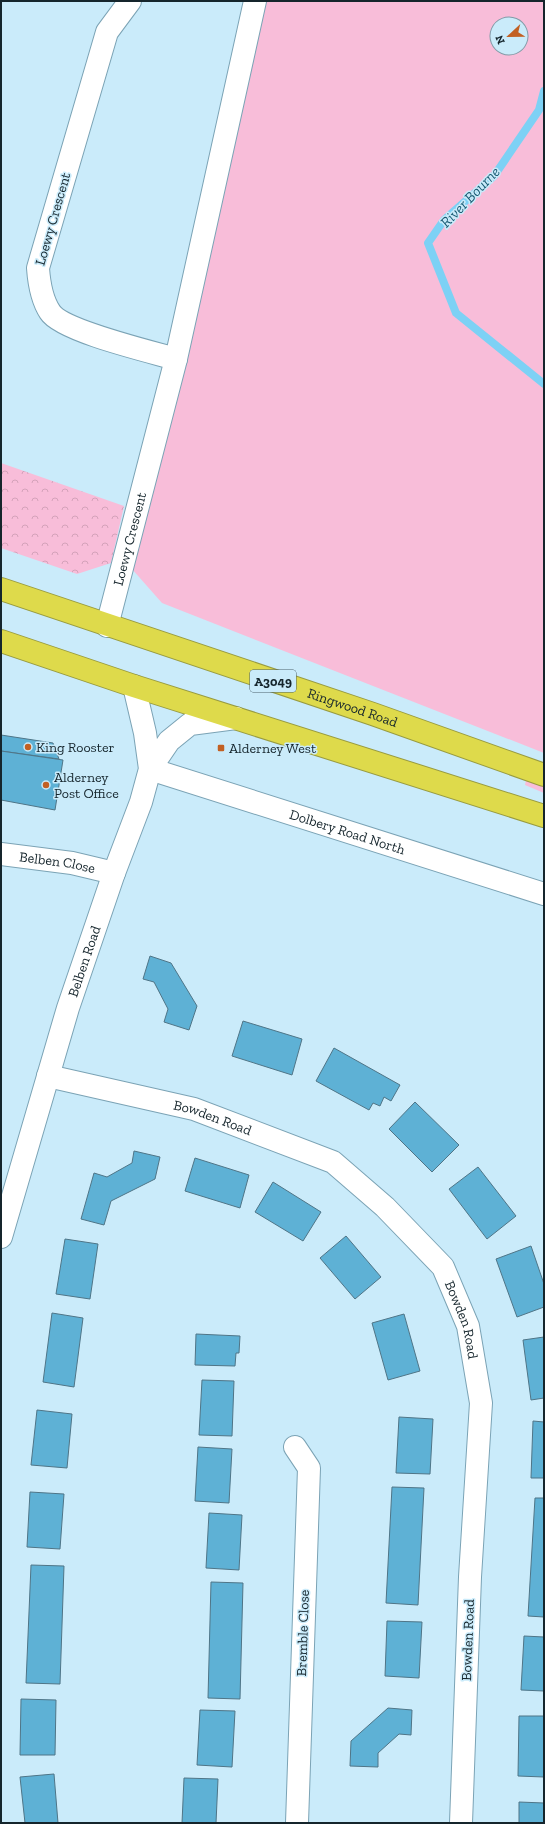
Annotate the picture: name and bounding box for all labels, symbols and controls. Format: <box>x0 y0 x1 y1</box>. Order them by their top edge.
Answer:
north arrow <box>489 16 529 56</box>
text: N <box>492 33 508 46</box>
water label: River Bourne <box>436 163 504 231</box>
street label: Loewy Crescent <box>32 170 75 267</box>
street label: Loewy Crescent <box>109 489 150 587</box>
road number: A3049 <box>250 670 296 692</box>
street label: Ringwood Road <box>305 684 400 731</box>
place label: King Rooster <box>36 739 115 756</box>
place label: Alderney West <box>229 740 317 757</box>
marker: King Rooster <box>23 742 33 752</box>
marker: Alderney West <box>216 743 226 753</box>
place label: Alderney Post Office <box>54 769 119 802</box>
marker: Alderney Post Office <box>41 780 51 790</box>
street label: Dolbery Road North <box>287 805 407 858</box>
street label: Belben Close <box>18 848 98 877</box>
street label: Belben Road <box>64 923 104 999</box>
street label: Bowden Road <box>172 1096 254 1139</box>
street label: Bowden Road <box>441 1278 482 1360</box>
street label: Bremble Close <box>293 1589 313 1677</box>
street label: Bowden Road <box>458 1599 478 1681</box>

